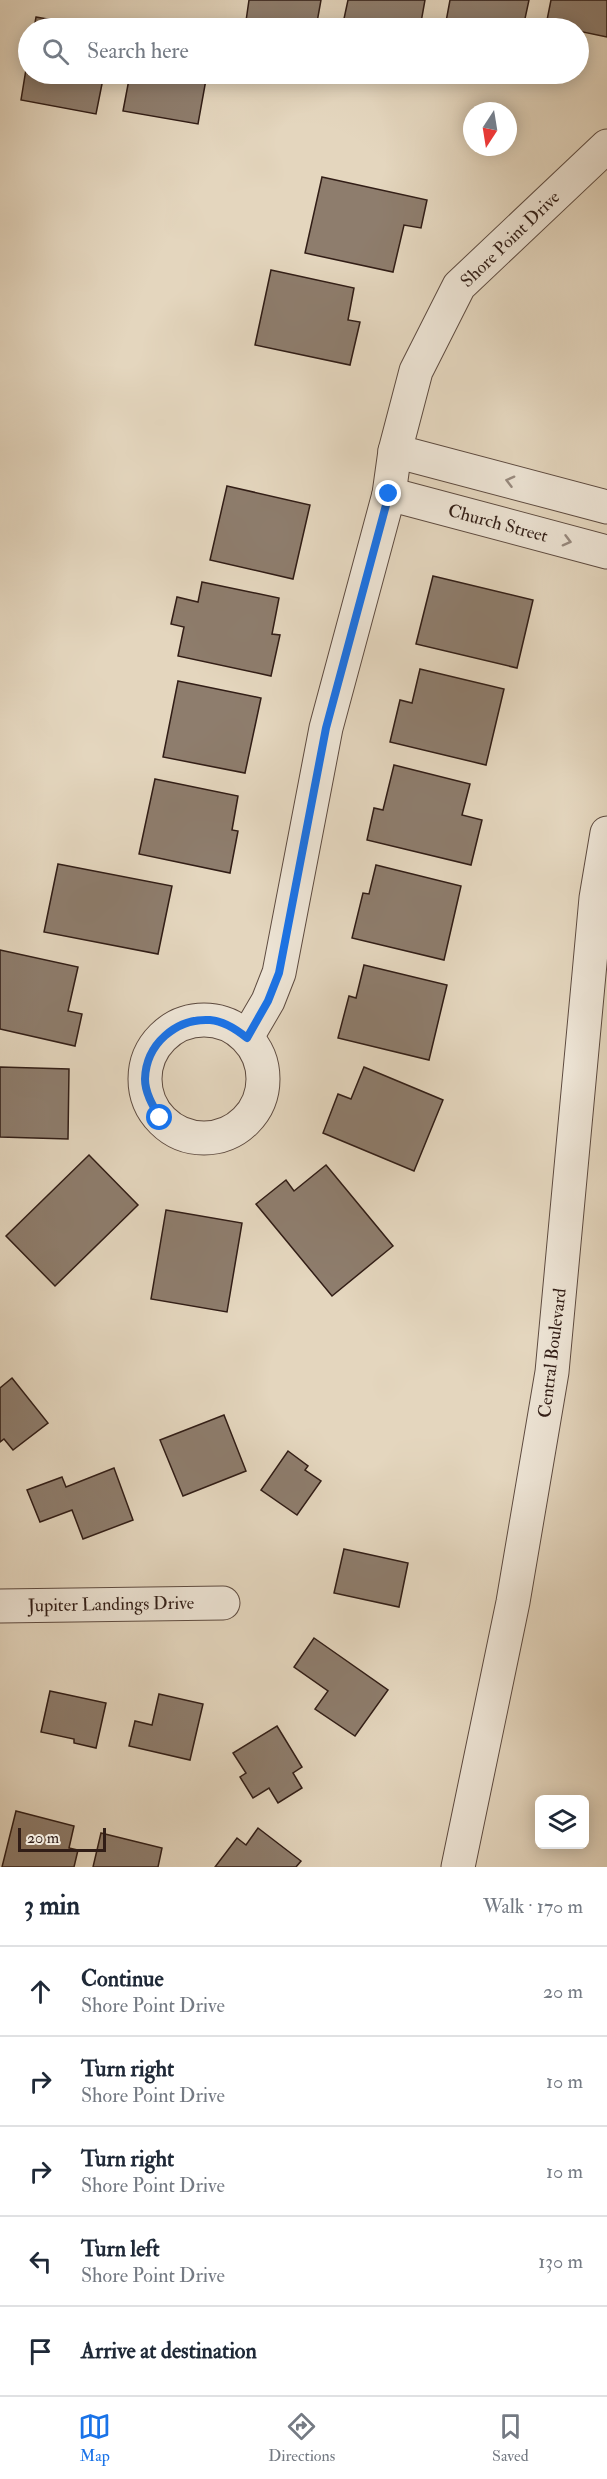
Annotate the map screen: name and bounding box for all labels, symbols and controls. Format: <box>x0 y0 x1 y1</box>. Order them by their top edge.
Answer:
search box <box>18 18 589 84</box>
icon: search <box>39 35 72 68</box>
text: Search here <box>87 37 189 65</box>
north arrow <box>463 102 517 156</box>
street label: Shore Point Drive <box>456 186 565 293</box>
one-way arrow <box>505 476 516 488</box>
route end <box>375 480 401 506</box>
street label: Church Street <box>445 499 550 548</box>
one-way arrow <box>562 534 572 547</box>
route start <box>146 1104 172 1130</box>
street label: Central Boulevard <box>533 1287 572 1419</box>
street label: Jupiter Landings Drive <box>27 1592 195 1617</box>
map controls <box>535 1795 589 1849</box>
button: layers <box>535 1795 589 1849</box>
scale bar <box>18 1825 106 1852</box>
text: 20 m <box>27 1828 59 1848</box>
text: 3 min <box>24 1890 80 1922</box>
text: Walk · 170 m <box>483 1894 583 1919</box>
text: Continue <box>81 1965 164 1993</box>
icon: ahead <box>24 1975 57 2008</box>
text: 20 m <box>543 1979 583 2004</box>
text: Shore Point Drive <box>81 1993 225 2018</box>
text: Turn right <box>81 2055 174 2083</box>
icon: right <box>24 2065 57 2098</box>
text: 10 m <box>546 2069 583 2094</box>
text: Shore Point Drive <box>81 2083 225 2108</box>
text: Turn right <box>81 2145 174 2173</box>
icon: right <box>24 2155 57 2188</box>
text: 10 m <box>546 2159 583 2184</box>
text: Shore Point Drive <box>81 2173 225 2198</box>
text: Turn left <box>81 2235 160 2263</box>
icon: left <box>24 2245 57 2278</box>
text: 130 m <box>538 2249 583 2274</box>
text: Shore Point Drive <box>81 2263 225 2288</box>
icon: arrive <box>24 2335 57 2368</box>
text: Arrive at destination <box>81 2337 257 2365</box>
tab: Map <box>78 2410 111 2466</box>
tab: Directions <box>268 2410 335 2466</box>
tab: Saved <box>492 2410 529 2466</box>

